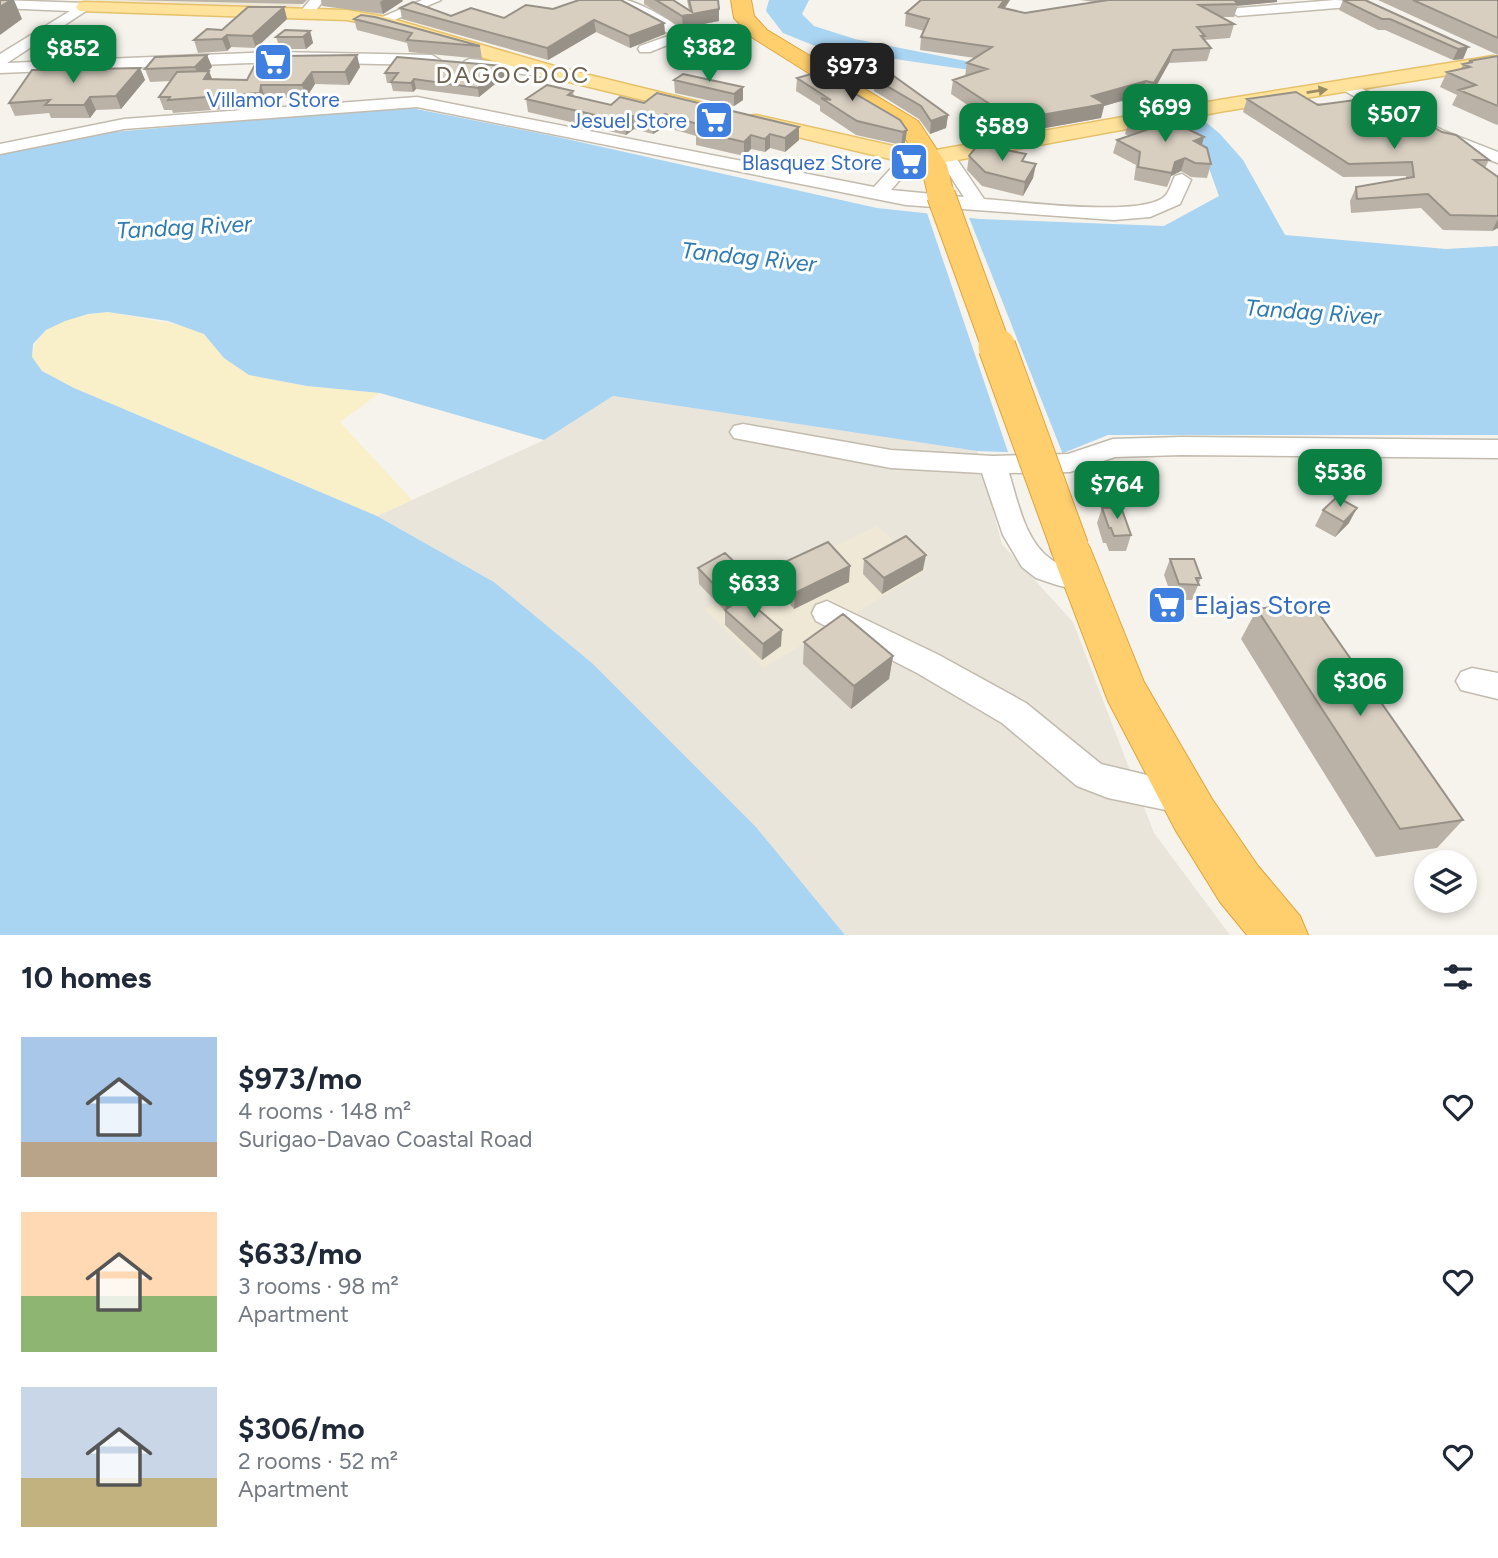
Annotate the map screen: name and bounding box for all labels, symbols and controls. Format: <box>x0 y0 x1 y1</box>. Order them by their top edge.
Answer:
pin: $382 <box>668 24 750 84</box>
pin: $852 <box>32 25 114 85</box>
text: $382 <box>683 33 735 61</box>
text: $852 <box>46 34 100 62</box>
supermarket icon: Villamor Store <box>252 41 294 83</box>
pin: $973 <box>811 43 893 103</box>
text: $973 <box>826 52 878 80</box>
district label: DAGOCDOC <box>436 60 590 89</box>
pin: $699 <box>1124 85 1206 144</box>
one-way arrow <box>1306 85 1328 96</box>
place label: Villamor Store <box>206 87 340 112</box>
pin: $507 <box>1353 92 1435 151</box>
text: $699 <box>1139 93 1191 121</box>
supermarket icon: Jesuel Store <box>693 99 735 141</box>
text: $507 <box>1367 100 1421 128</box>
pin: $589 <box>961 104 1043 163</box>
place label: Jesuel Store <box>570 108 687 133</box>
text: $589 <box>975 112 1029 140</box>
supermarket icon: Blasquez Store <box>888 141 930 183</box>
place label: Blasquez Store <box>742 150 882 175</box>
water label: Tandag River <box>116 209 254 245</box>
water label: Tandag River <box>680 236 819 278</box>
water label: Tandag River <box>1244 293 1383 331</box>
pin: $536 <box>1299 449 1381 509</box>
text: $536 <box>1314 458 1366 486</box>
pin: $764 <box>1076 462 1158 521</box>
text: $764 <box>1090 470 1144 498</box>
pin: $633 <box>713 560 795 620</box>
text: $633 <box>728 569 780 597</box>
supermarket icon: Elajas Store <box>1146 584 1188 626</box>
place label: Elajas Store <box>1194 589 1331 621</box>
pin: $306 <box>1319 658 1401 718</box>
text: $306 <box>1333 667 1387 695</box>
map controls <box>1414 850 1477 913</box>
button: layers <box>1414 850 1477 913</box>
icon: filters <box>1439 958 1477 996</box>
text: 10 homes <box>21 959 152 996</box>
text: $973/mo <box>238 1060 362 1097</box>
icon: home <box>77 1065 161 1149</box>
icon: heart <box>1439 1088 1477 1126</box>
text: 4 rooms · 148 m² <box>238 1097 411 1125</box>
text: Surigao-Davao Coastal Road <box>238 1125 532 1153</box>
text: $633/mo <box>238 1235 362 1272</box>
icon: home <box>77 1240 161 1324</box>
icon: heart <box>1439 1263 1477 1301</box>
text: 3 rooms · 98 m² <box>238 1272 399 1300</box>
text: Apartment <box>238 1300 349 1328</box>
text: $306/mo <box>238 1410 365 1447</box>
icon: home <box>77 1415 161 1499</box>
icon: heart <box>1439 1438 1477 1476</box>
text: 2 rooms · 52 m² <box>238 1447 398 1475</box>
text: Apartment <box>238 1475 349 1503</box>

